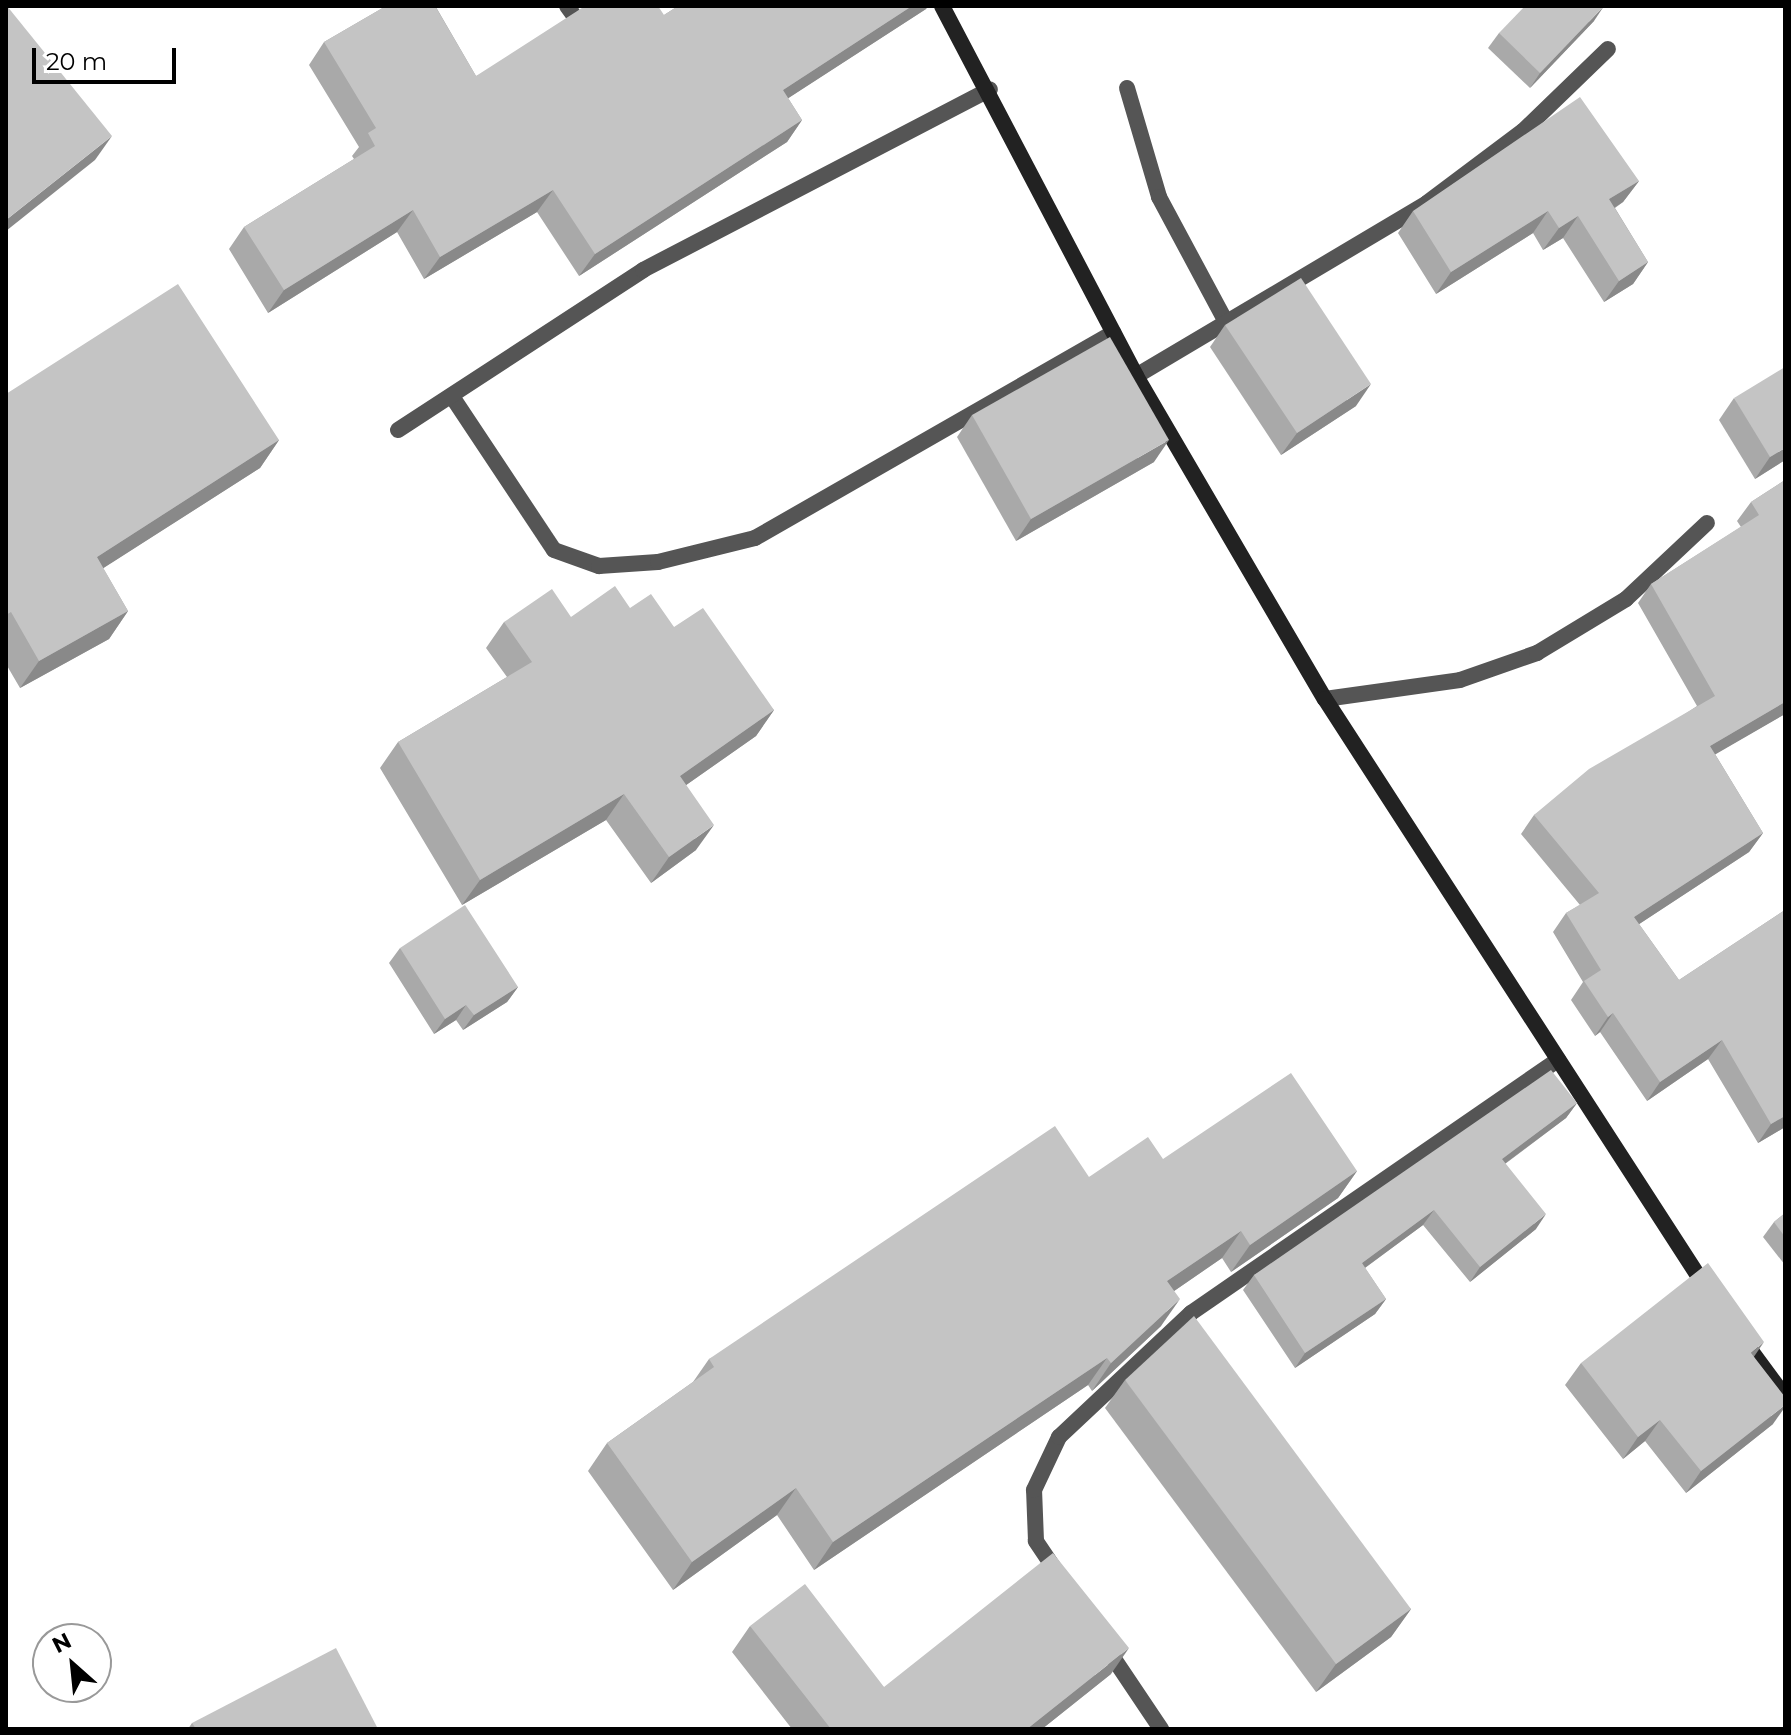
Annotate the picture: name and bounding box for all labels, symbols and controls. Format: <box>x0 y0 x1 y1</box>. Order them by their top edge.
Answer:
scale bar <box>36 32 180 82</box>
text: 20 m <box>46 47 107 76</box>
north arrow <box>32 1623 112 1703</box>
text: N <box>48 1627 76 1659</box>

